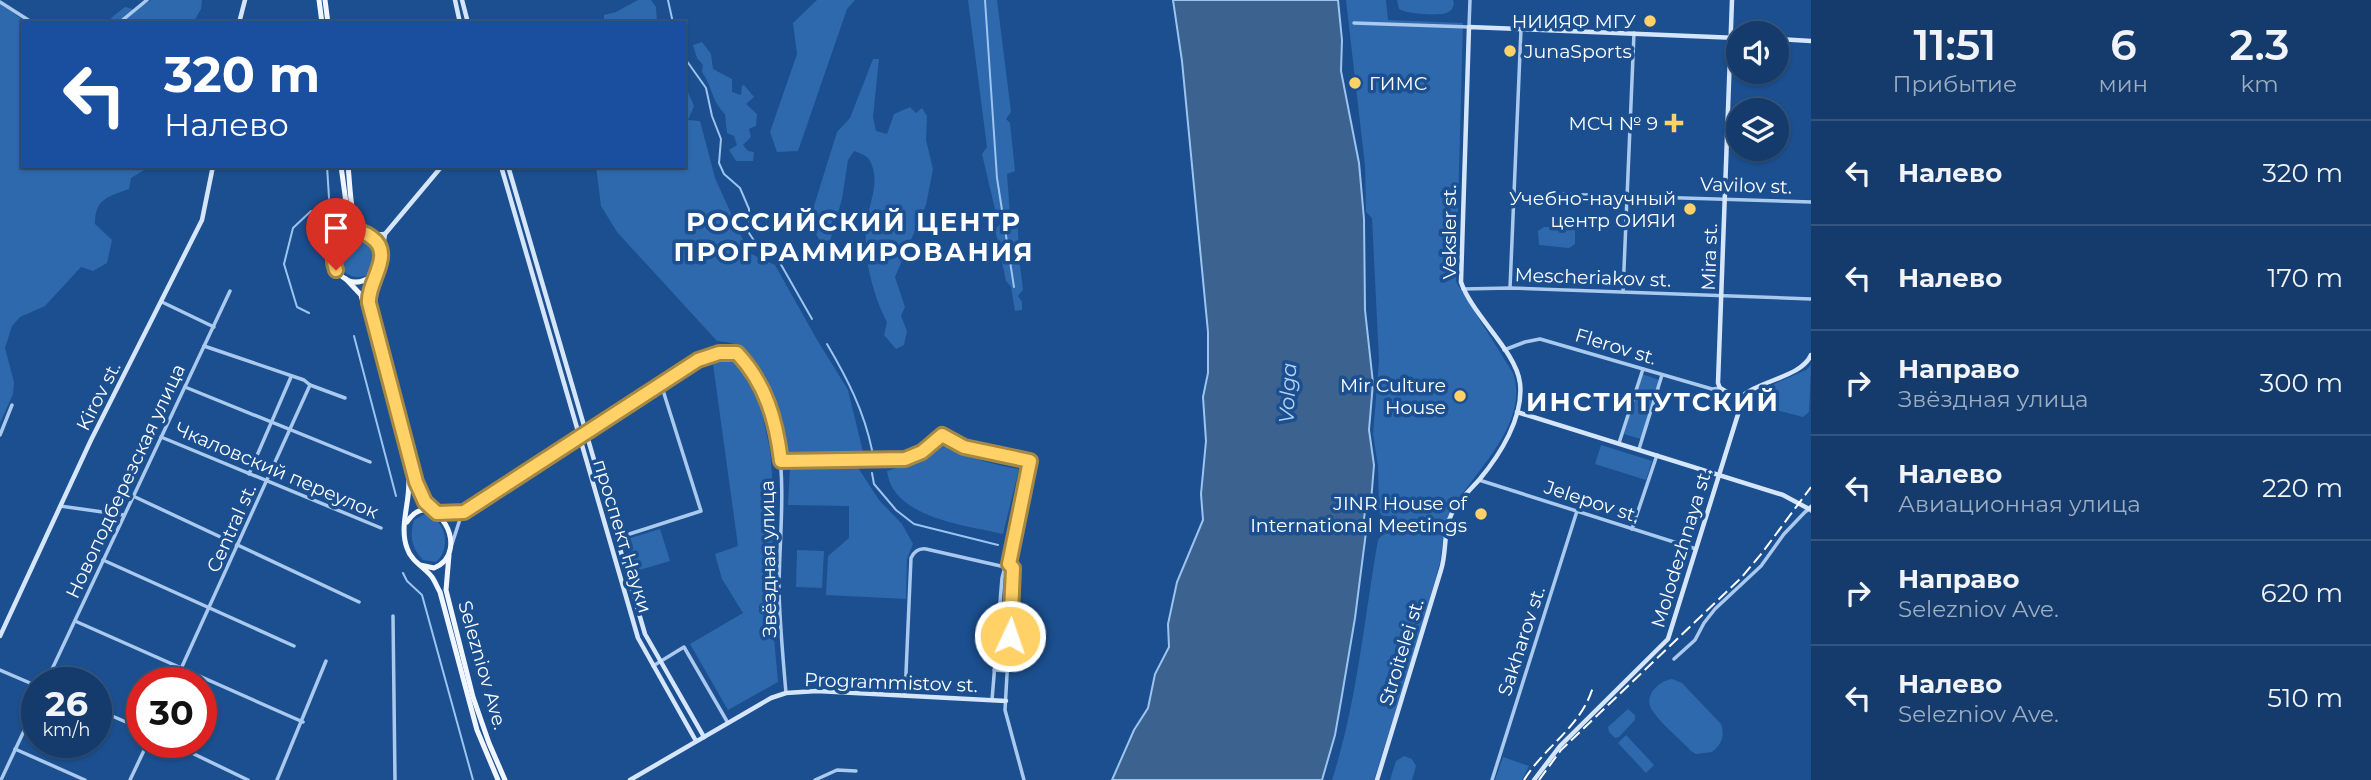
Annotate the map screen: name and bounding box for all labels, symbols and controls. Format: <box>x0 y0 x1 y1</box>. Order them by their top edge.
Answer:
place label: НИИЯФ МГУ <box>1512 10 1636 33</box>
marker: НИИЯФ МГУ <box>1642 13 1658 29</box>
text: 11:51 <box>1913 19 1996 71</box>
text: 6 <box>2110 19 2137 71</box>
text: 2.3 <box>2230 19 2290 71</box>
map controls <box>1726 21 1789 161</box>
button: sound <box>1726 21 1789 84</box>
place label: JunaSports <box>1523 40 1632 63</box>
marker: JunaSports <box>1502 43 1518 59</box>
text: 320 m <box>164 45 320 104</box>
icon: left <box>49 49 140 140</box>
text: Прибытие <box>1892 70 2017 98</box>
text: мин <box>2099 70 2148 98</box>
text: km <box>2241 70 2279 98</box>
place label: ГИМС <box>1369 72 1427 95</box>
marker: ГИМС <box>1347 75 1363 91</box>
button: layers <box>1726 98 1789 161</box>
text: Налево <box>164 105 289 144</box>
place label: МСЧ № 9 <box>1568 112 1658 135</box>
marker: МСЧ № 9 <box>1664 113 1684 133</box>
icon: left <box>1839 154 1877 192</box>
text: Налево <box>1898 157 2002 189</box>
text: 320 m <box>2262 157 2343 189</box>
street label: Vavilov st. <box>1700 172 1792 199</box>
street label: Veksler st. <box>1438 185 1461 279</box>
place label: Учебно-научный центр ОИЯИ <box>1509 187 1676 232</box>
pin <box>306 198 366 270</box>
marker: Учебно-научный центр ОИЯИ <box>1682 201 1698 217</box>
district label: РОССИЙСКИЙ ЦЕНТР ПРОГРАММИРОВАНИЯ <box>673 206 1035 268</box>
icon: arrive <box>317 209 355 247</box>
street label: Mira st. <box>1697 223 1722 291</box>
icon: left <box>1839 259 1877 297</box>
text: Налево <box>1898 262 2002 294</box>
text: 170 m <box>2267 262 2343 294</box>
street label: Mescheriakov st. <box>1514 263 1672 292</box>
street label: Flerov st. <box>1572 323 1659 370</box>
text: Направо <box>1898 353 2019 385</box>
street label: Kirov st. <box>71 358 126 434</box>
street label: Новоподберезская улица <box>61 360 190 602</box>
water label: Volga <box>1273 362 1302 424</box>
icon: right <box>1839 364 1877 402</box>
text: 300 m <box>2260 367 2343 399</box>
place label: Mir Culture House <box>1340 374 1446 419</box>
text: Звёздная улица <box>1898 385 2088 413</box>
district label: ИНСТИТУТСКИЙ <box>1526 386 1780 418</box>
marker: Mir Culture House <box>1452 388 1468 404</box>
street label: Чкаловский переулок <box>172 417 382 524</box>
street label: проспект Науки <box>588 457 657 616</box>
text: Налево <box>1898 458 2002 490</box>
street label: Molodezhnaya st. <box>1646 466 1717 630</box>
icon: left <box>1839 469 1877 507</box>
text: 220 m <box>2262 472 2343 504</box>
street label: Jelepov st. <box>1540 475 1642 528</box>
street label: Central st. <box>202 480 261 576</box>
street label: Звёздная улица <box>756 480 781 638</box>
text: Авиационная улица <box>1898 490 2141 518</box>
place label: JINR House of International Meetings <box>1250 492 1469 537</box>
marker: JINR House of International Meetings <box>1473 506 1489 522</box>
text: Направо <box>1898 563 2019 595</box>
icon: right <box>1839 574 1877 612</box>
text: 620 m <box>2261 577 2343 609</box>
street label: Sakharov st. <box>1493 583 1550 699</box>
text: Selezniov Ave. <box>1898 595 2059 623</box>
street label: Stroitelei st. <box>1374 596 1429 708</box>
street label: Selezniov Ave. <box>453 598 512 732</box>
position arrow <box>973 599 1047 673</box>
speed limit sign: 30 <box>126 667 217 758</box>
street label: Programmistov st. <box>804 668 978 697</box>
text: Налево <box>1898 668 2002 700</box>
icon: left <box>1839 679 1877 717</box>
text: 26 <box>45 682 88 725</box>
text: 510 m <box>2267 682 2343 714</box>
text: Selezniov Ave. <box>1898 700 2059 728</box>
text: km/h <box>42 719 91 741</box>

